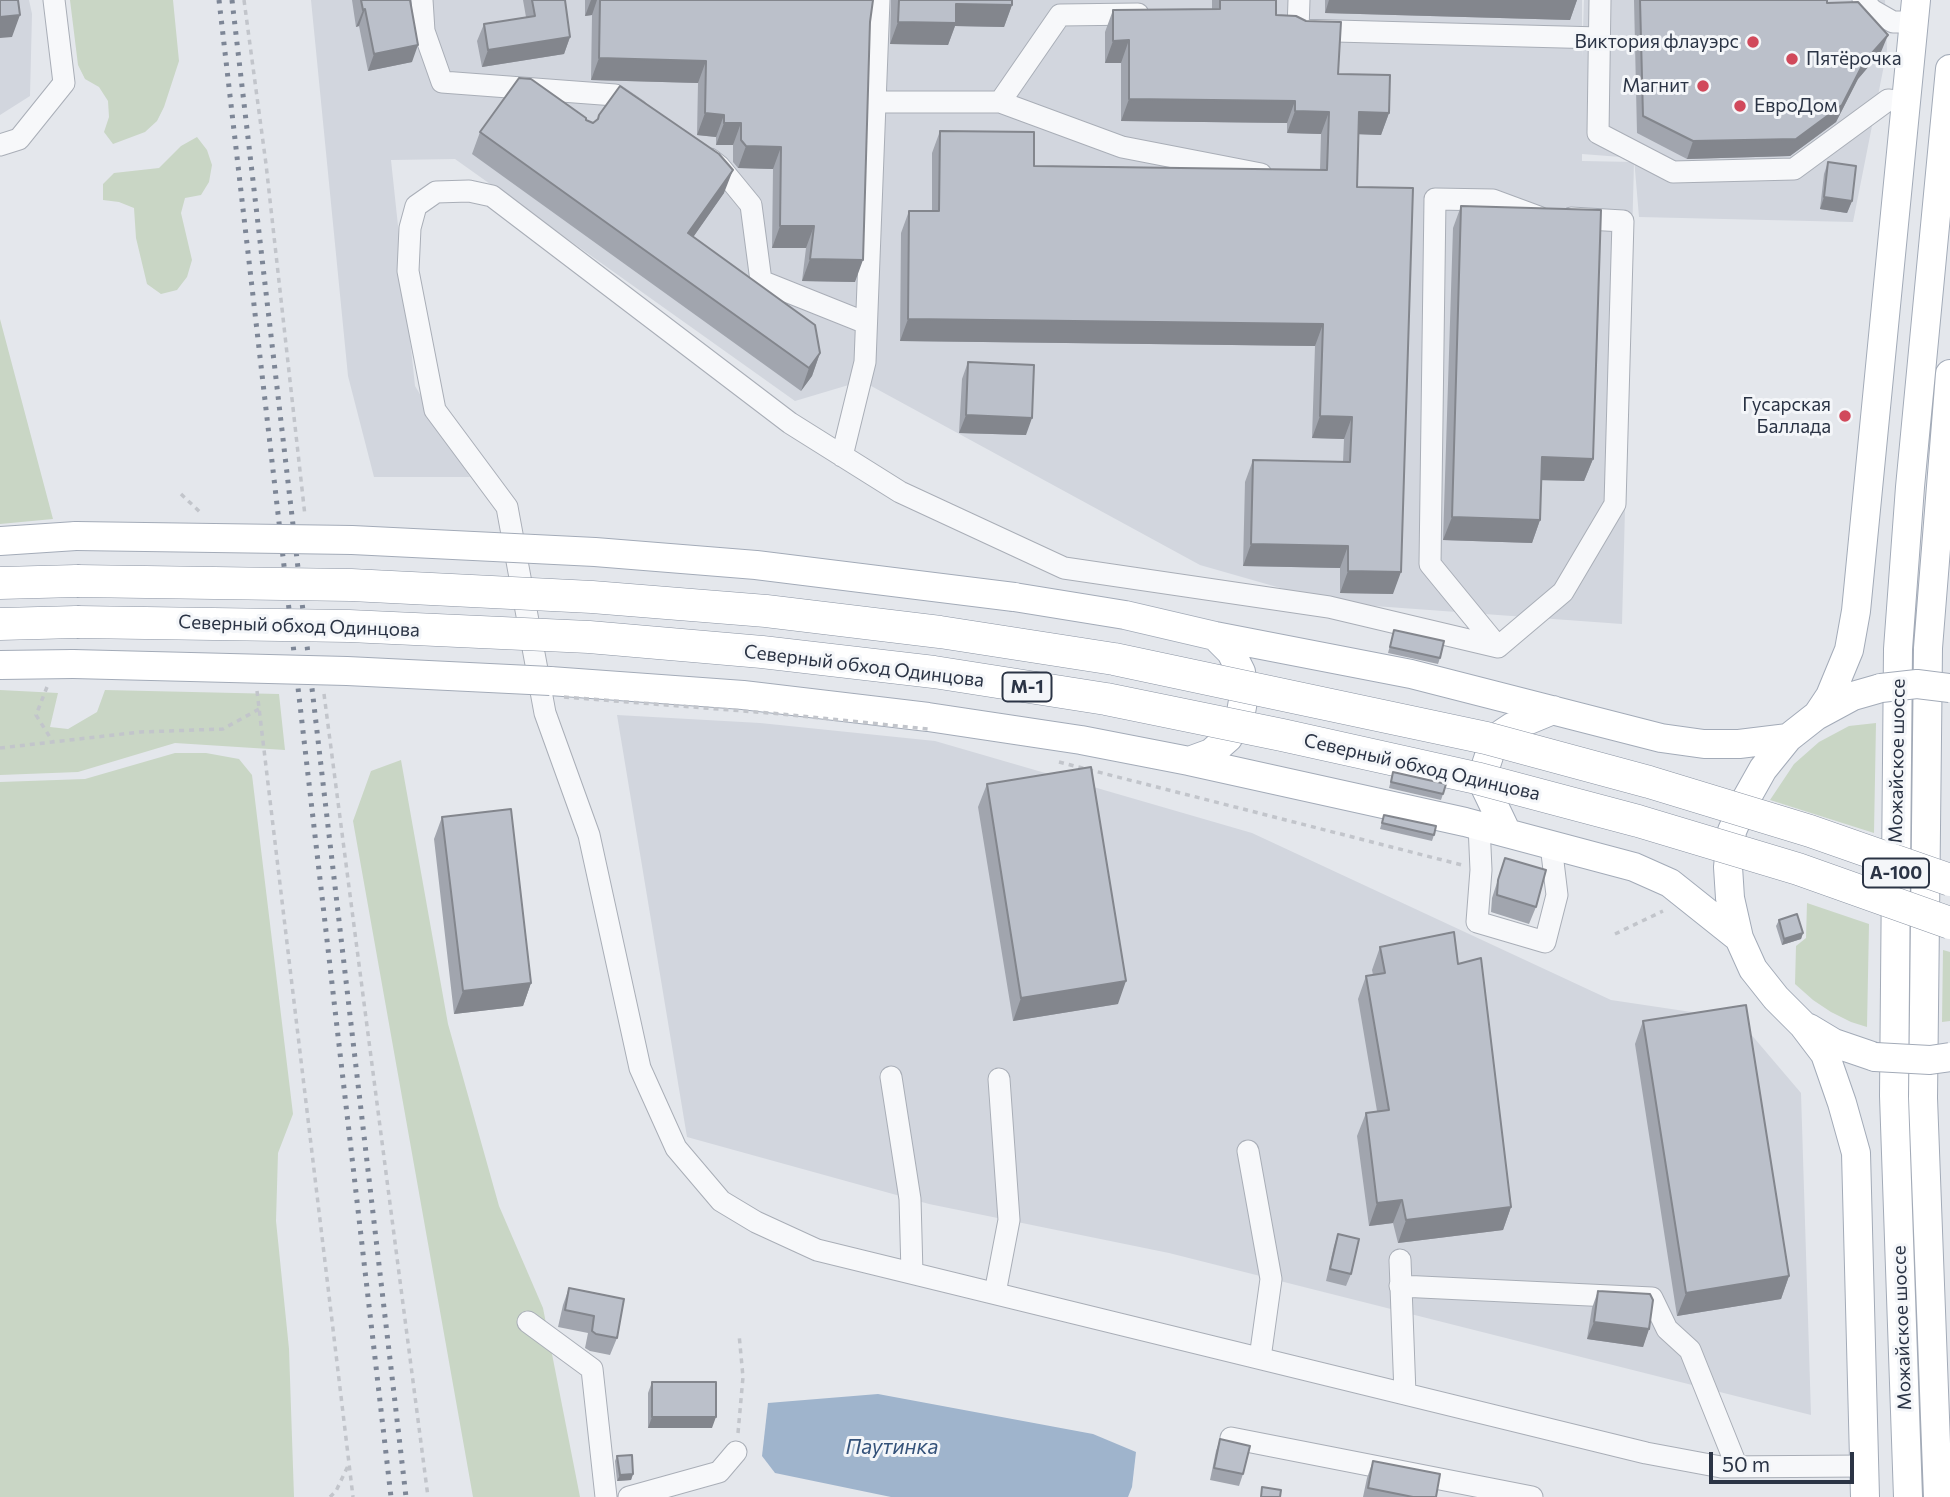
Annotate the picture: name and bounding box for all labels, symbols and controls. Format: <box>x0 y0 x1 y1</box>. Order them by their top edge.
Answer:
place label: Виктория флауэрс <box>1574 31 1739 53</box>
marker: Виктория флауэрс <box>1745 34 1761 50</box>
place label: Пятёрочка <box>1806 48 1902 70</box>
marker: Пятёрочка <box>1784 51 1800 67</box>
place label: Магнит <box>1622 75 1689 97</box>
marker: Магнит <box>1695 78 1711 94</box>
place label: ЕвроДом <box>1754 95 1838 117</box>
marker: ЕвроДом <box>1732 98 1748 114</box>
place label: Гусарская Баллада <box>1742 394 1831 438</box>
marker: Гусарская Баллада <box>1837 408 1853 424</box>
street label: Северный обход Одинцова <box>178 610 420 642</box>
street label: Северный обход Одинцова <box>743 640 985 692</box>
road number: М-1 <box>1002 672 1052 702</box>
street label: Можайское шоссе <box>1884 678 1910 844</box>
street label: Северный обход Одинцова <box>1302 729 1542 805</box>
road number: А-100 <box>1863 858 1929 888</box>
street label: Можайское шоссе <box>1888 1245 1916 1411</box>
water label: Паутинка <box>846 1434 938 1460</box>
scale bar <box>1712 1438 1857 1482</box>
text: 50 m <box>1722 1451 1770 1476</box>

